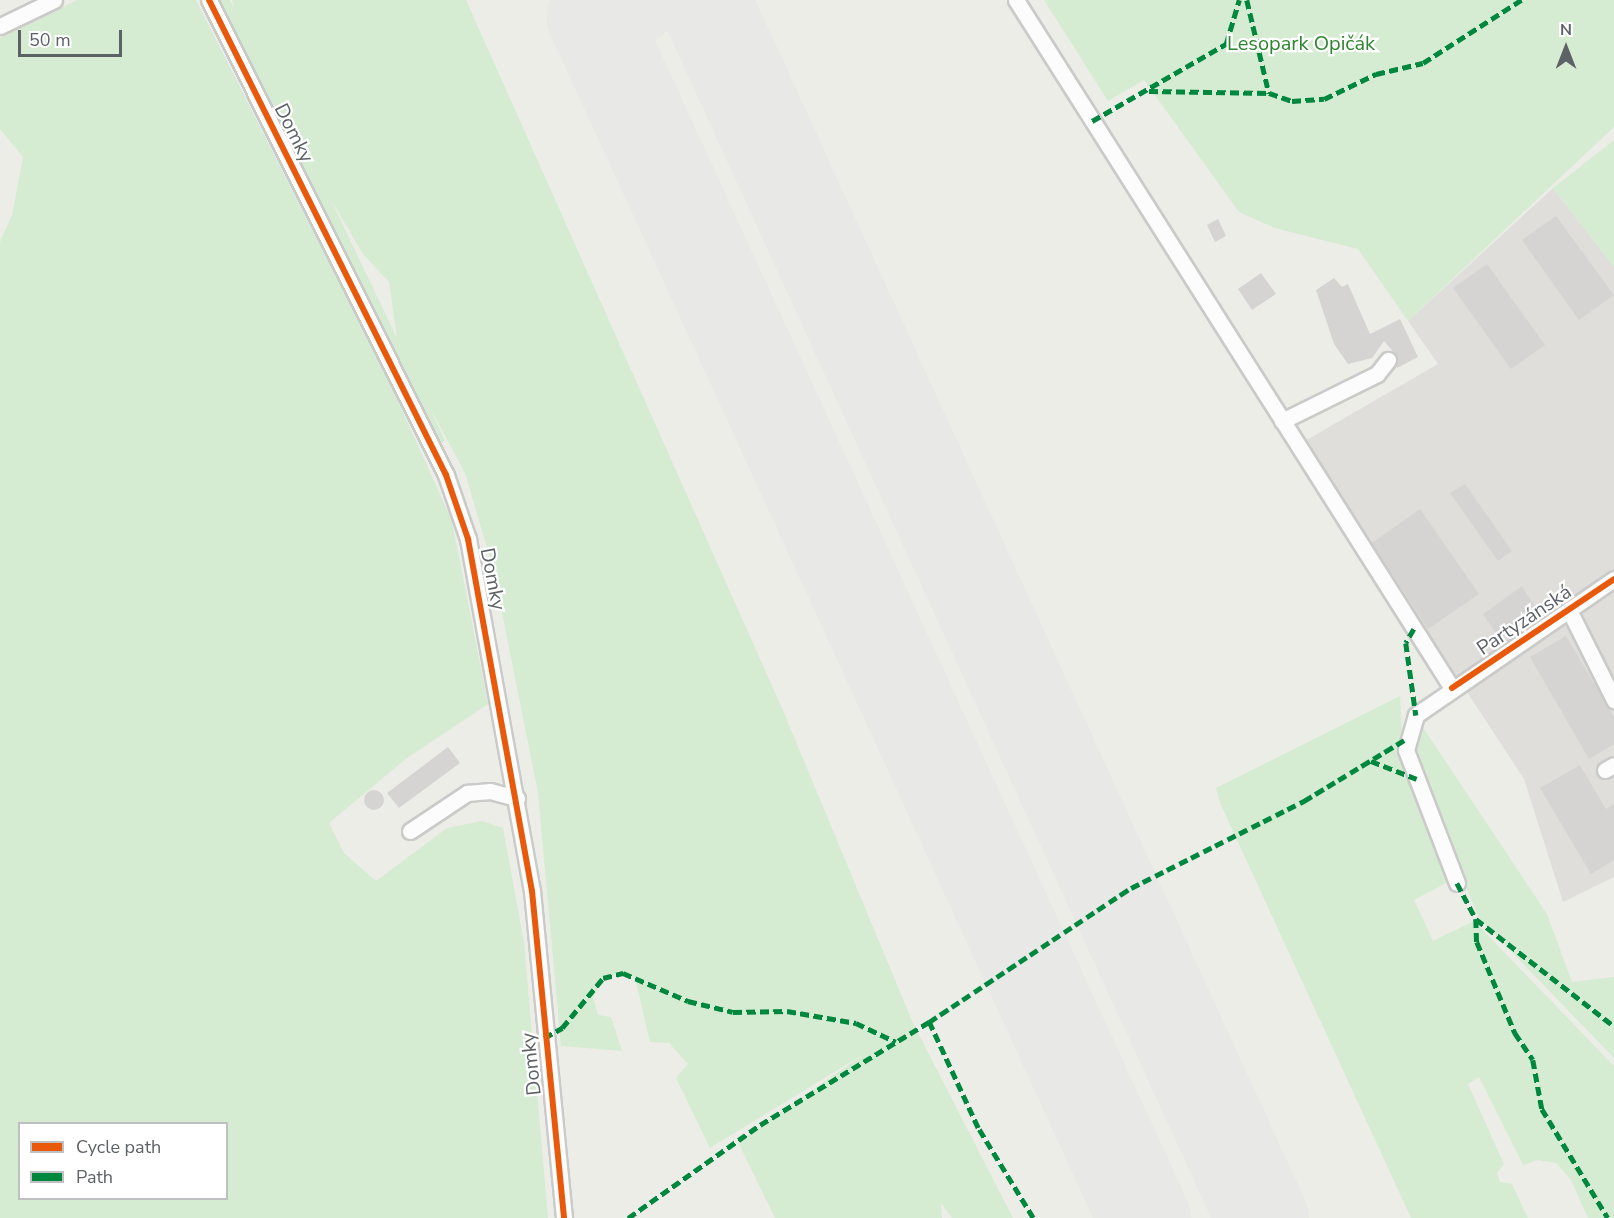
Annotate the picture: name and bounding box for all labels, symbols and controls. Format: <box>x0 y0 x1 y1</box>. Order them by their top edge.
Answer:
scale bar <box>21 18 124 56</box>
north arrow <box>1536 18 1596 78</box>
text: N <box>1560 19 1572 41</box>
text: 50 m <box>29 28 71 52</box>
park label: Lesopark Opičák <box>1227 31 1375 55</box>
street label: Domky <box>269 99 319 167</box>
street label: Domky <box>475 546 511 612</box>
street label: Partyzánská <box>1472 580 1576 660</box>
street label: Domky <box>516 1031 546 1097</box>
legend <box>18 1122 228 1200</box>
text: Cycle path <box>76 1135 161 1159</box>
text: Path <box>76 1165 113 1189</box>

